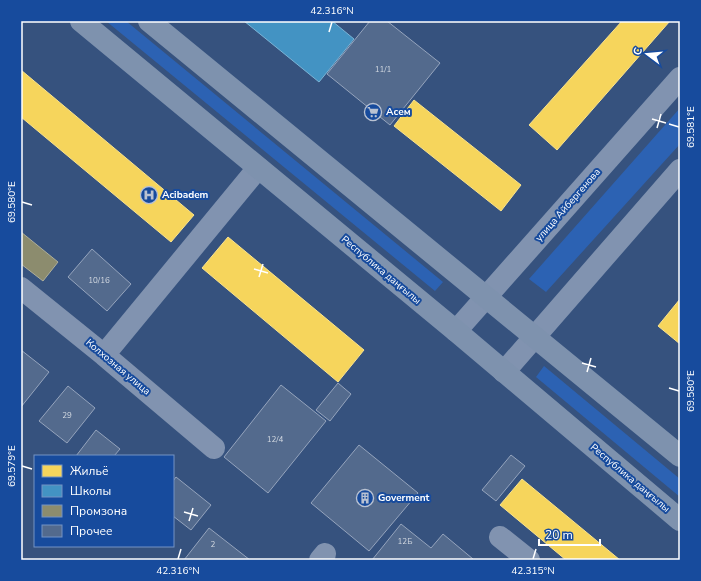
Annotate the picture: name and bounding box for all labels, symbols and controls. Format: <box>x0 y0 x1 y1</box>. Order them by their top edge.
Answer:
text: 42.316°N <box>310 4 354 18</box>
north arrow <box>627 34 667 74</box>
text: С <box>630 45 646 57</box>
house number: 11/1 <box>375 64 392 75</box>
supermarket icon: Асем <box>363 102 383 122</box>
place label: Асем <box>386 105 411 119</box>
text: 69.581°E <box>684 106 698 148</box>
street label: улица Айбергенова <box>532 165 604 245</box>
text: 69.580°E <box>5 181 19 223</box>
hospital icon: Acibadem <box>139 185 159 205</box>
place label: Acibadem <box>162 188 209 202</box>
street label: Республика даңғылы <box>338 232 424 308</box>
house number: 10/16 <box>88 275 110 286</box>
street label: Колхозная улица <box>83 336 153 398</box>
text: 69.580°E <box>684 370 698 412</box>
house number: 29 <box>62 410 72 421</box>
house number: 12/4 <box>267 434 284 445</box>
street label: Республика даңғылы <box>587 440 673 516</box>
text: 69.579°E <box>5 445 19 487</box>
legend <box>34 455 174 547</box>
text: Жильё <box>70 463 108 479</box>
text: Школы <box>70 483 111 499</box>
building icon: Goverment <box>355 488 375 508</box>
place label: Goverment <box>378 491 430 505</box>
text: Промзона <box>70 503 127 519</box>
scale bar <box>539 521 600 547</box>
text: Прочее <box>70 523 113 539</box>
text: 20 m <box>545 527 573 543</box>
house number: 12Б <box>398 536 412 547</box>
house number: 2 <box>211 539 216 550</box>
text: 42.316°N <box>156 564 200 578</box>
text: 42.315°N <box>511 564 555 578</box>

